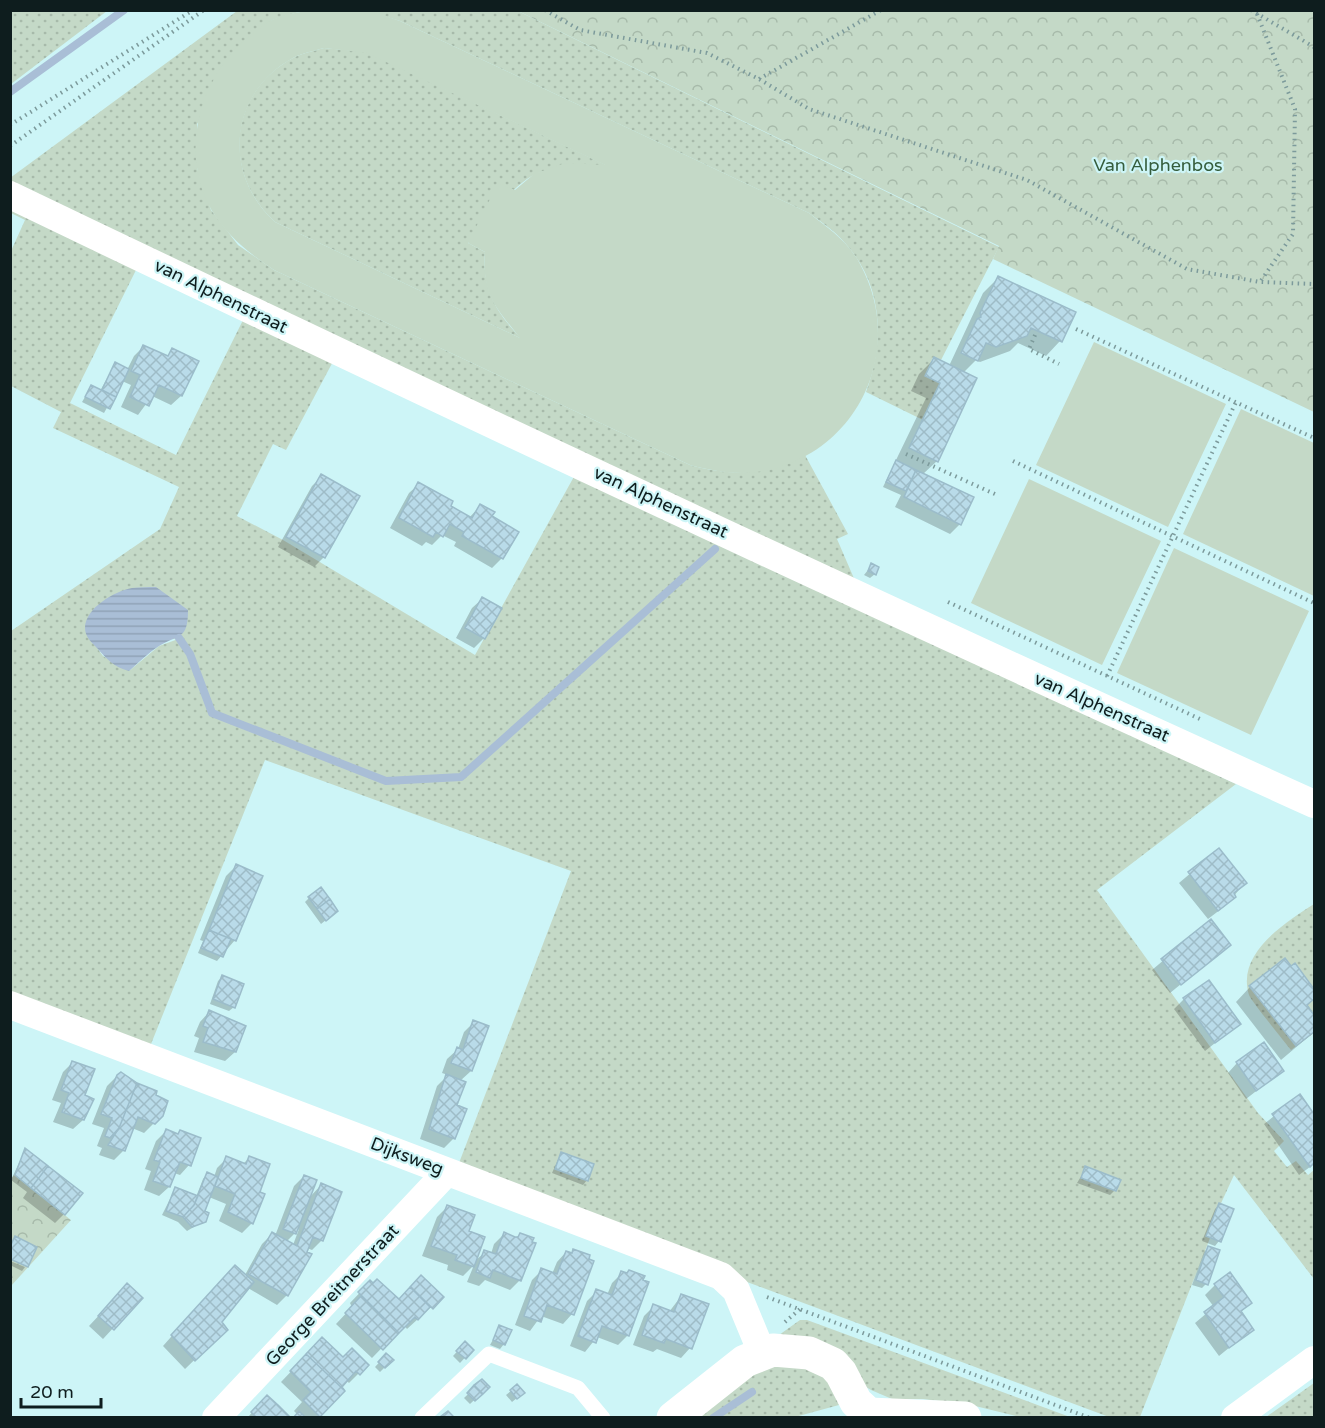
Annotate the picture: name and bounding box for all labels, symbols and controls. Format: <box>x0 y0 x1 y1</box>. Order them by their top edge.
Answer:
park label: Van Alphenbos <box>1093 154 1223 176</box>
street label: van Alphenstraat <box>151 254 291 338</box>
street label: van Alphenstraat <box>590 461 732 543</box>
street label: van Alphenstraat <box>1031 667 1173 747</box>
street label: Dijksweg <box>367 1132 447 1180</box>
street label: George Breitnerstraat <box>261 1220 403 1370</box>
scale bar <box>21 1371 100 1409</box>
text: 20 m <box>30 1381 74 1403</box>

